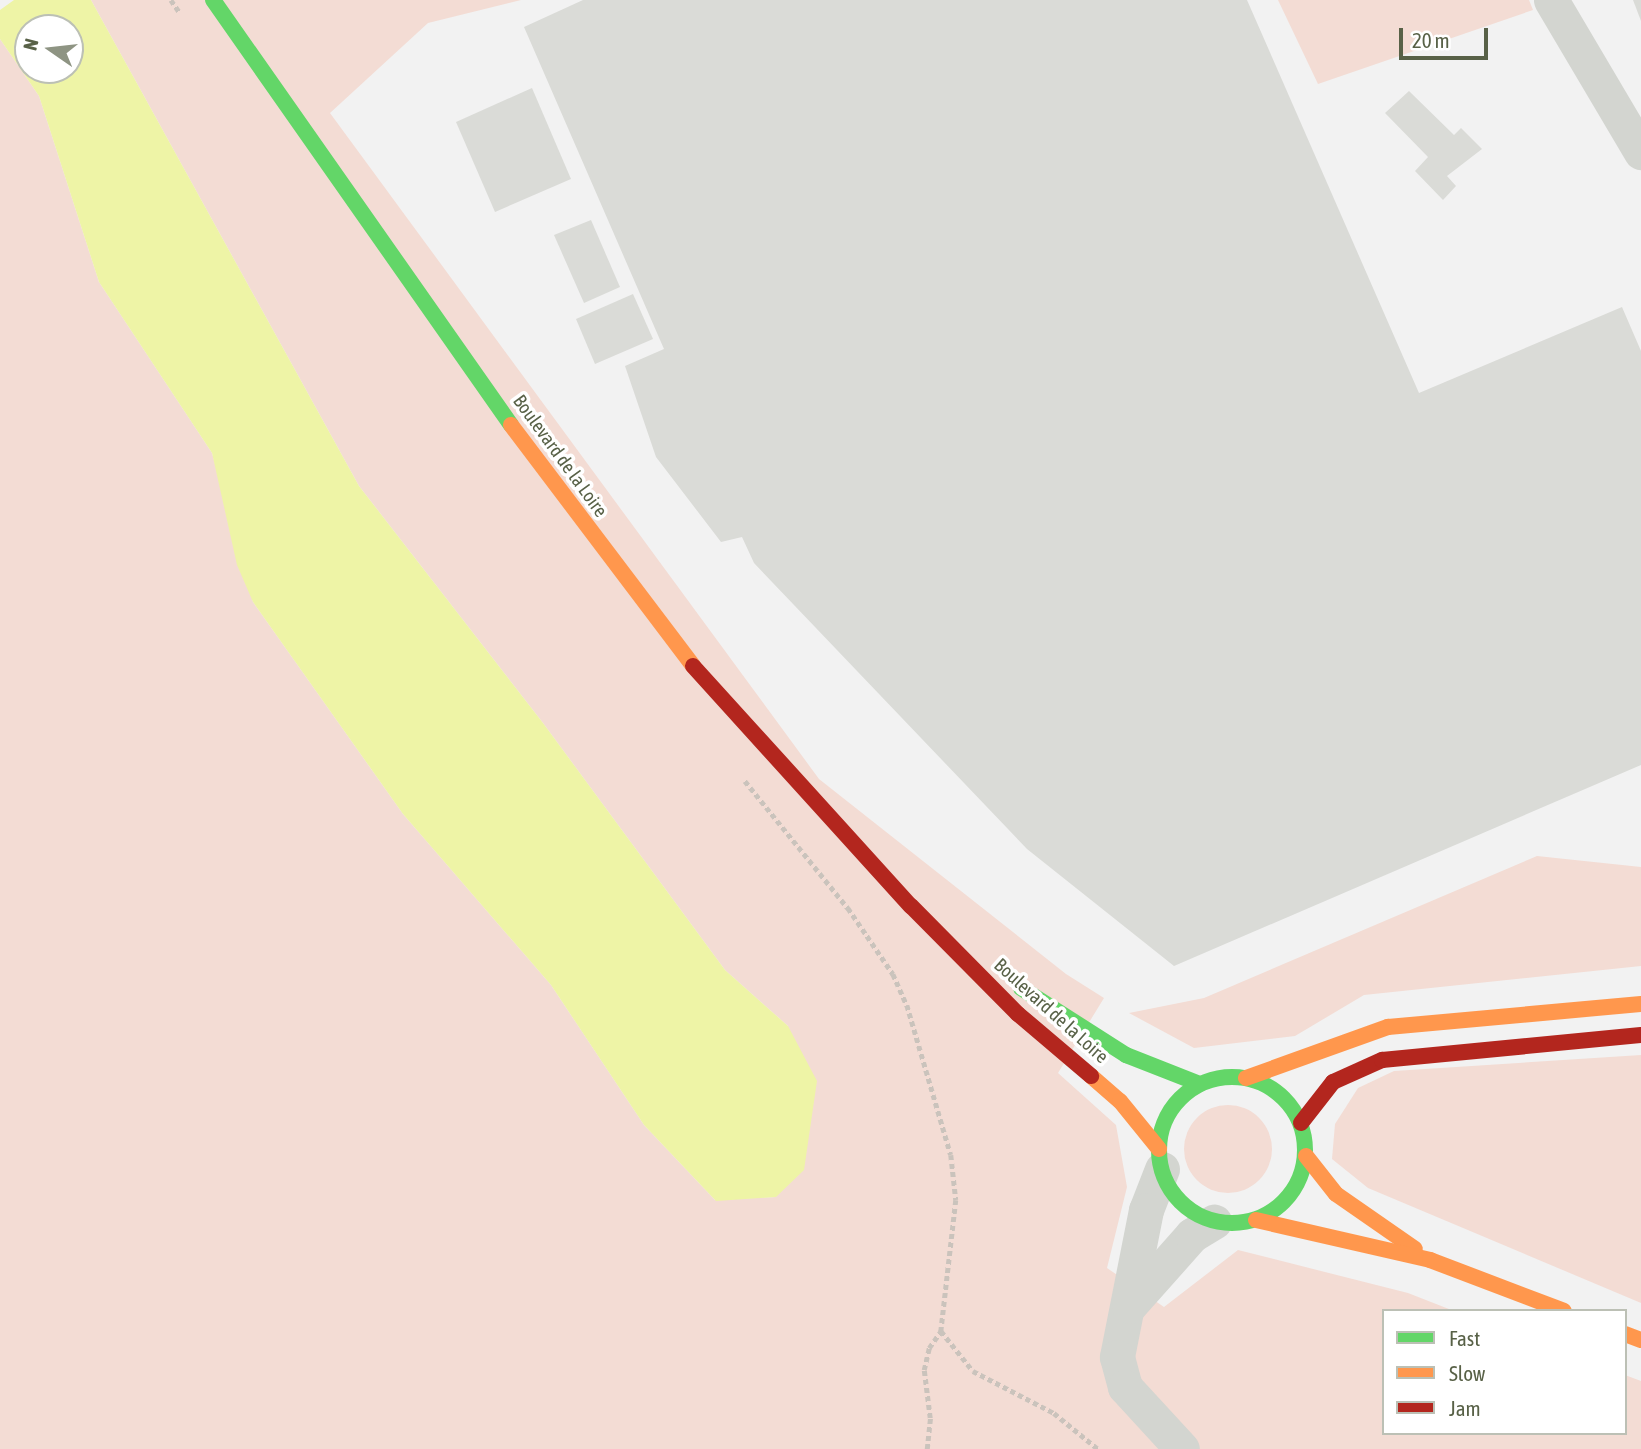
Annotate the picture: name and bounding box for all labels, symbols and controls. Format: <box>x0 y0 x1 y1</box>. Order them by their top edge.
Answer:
north arrow <box>14 14 84 84</box>
scale bar <box>1403 14 1492 58</box>
text: 20 m <box>1412 28 1450 52</box>
text: N <box>19 36 43 53</box>
street label: Boulevard de la Loire <box>508 390 612 522</box>
street label: Boulevard de la Loire <box>989 954 1113 1068</box>
legend <box>1382 1309 1627 1435</box>
text: Fast <box>1449 1326 1480 1350</box>
text: Slow <box>1449 1361 1485 1385</box>
text: Jam <box>1449 1396 1481 1420</box>

